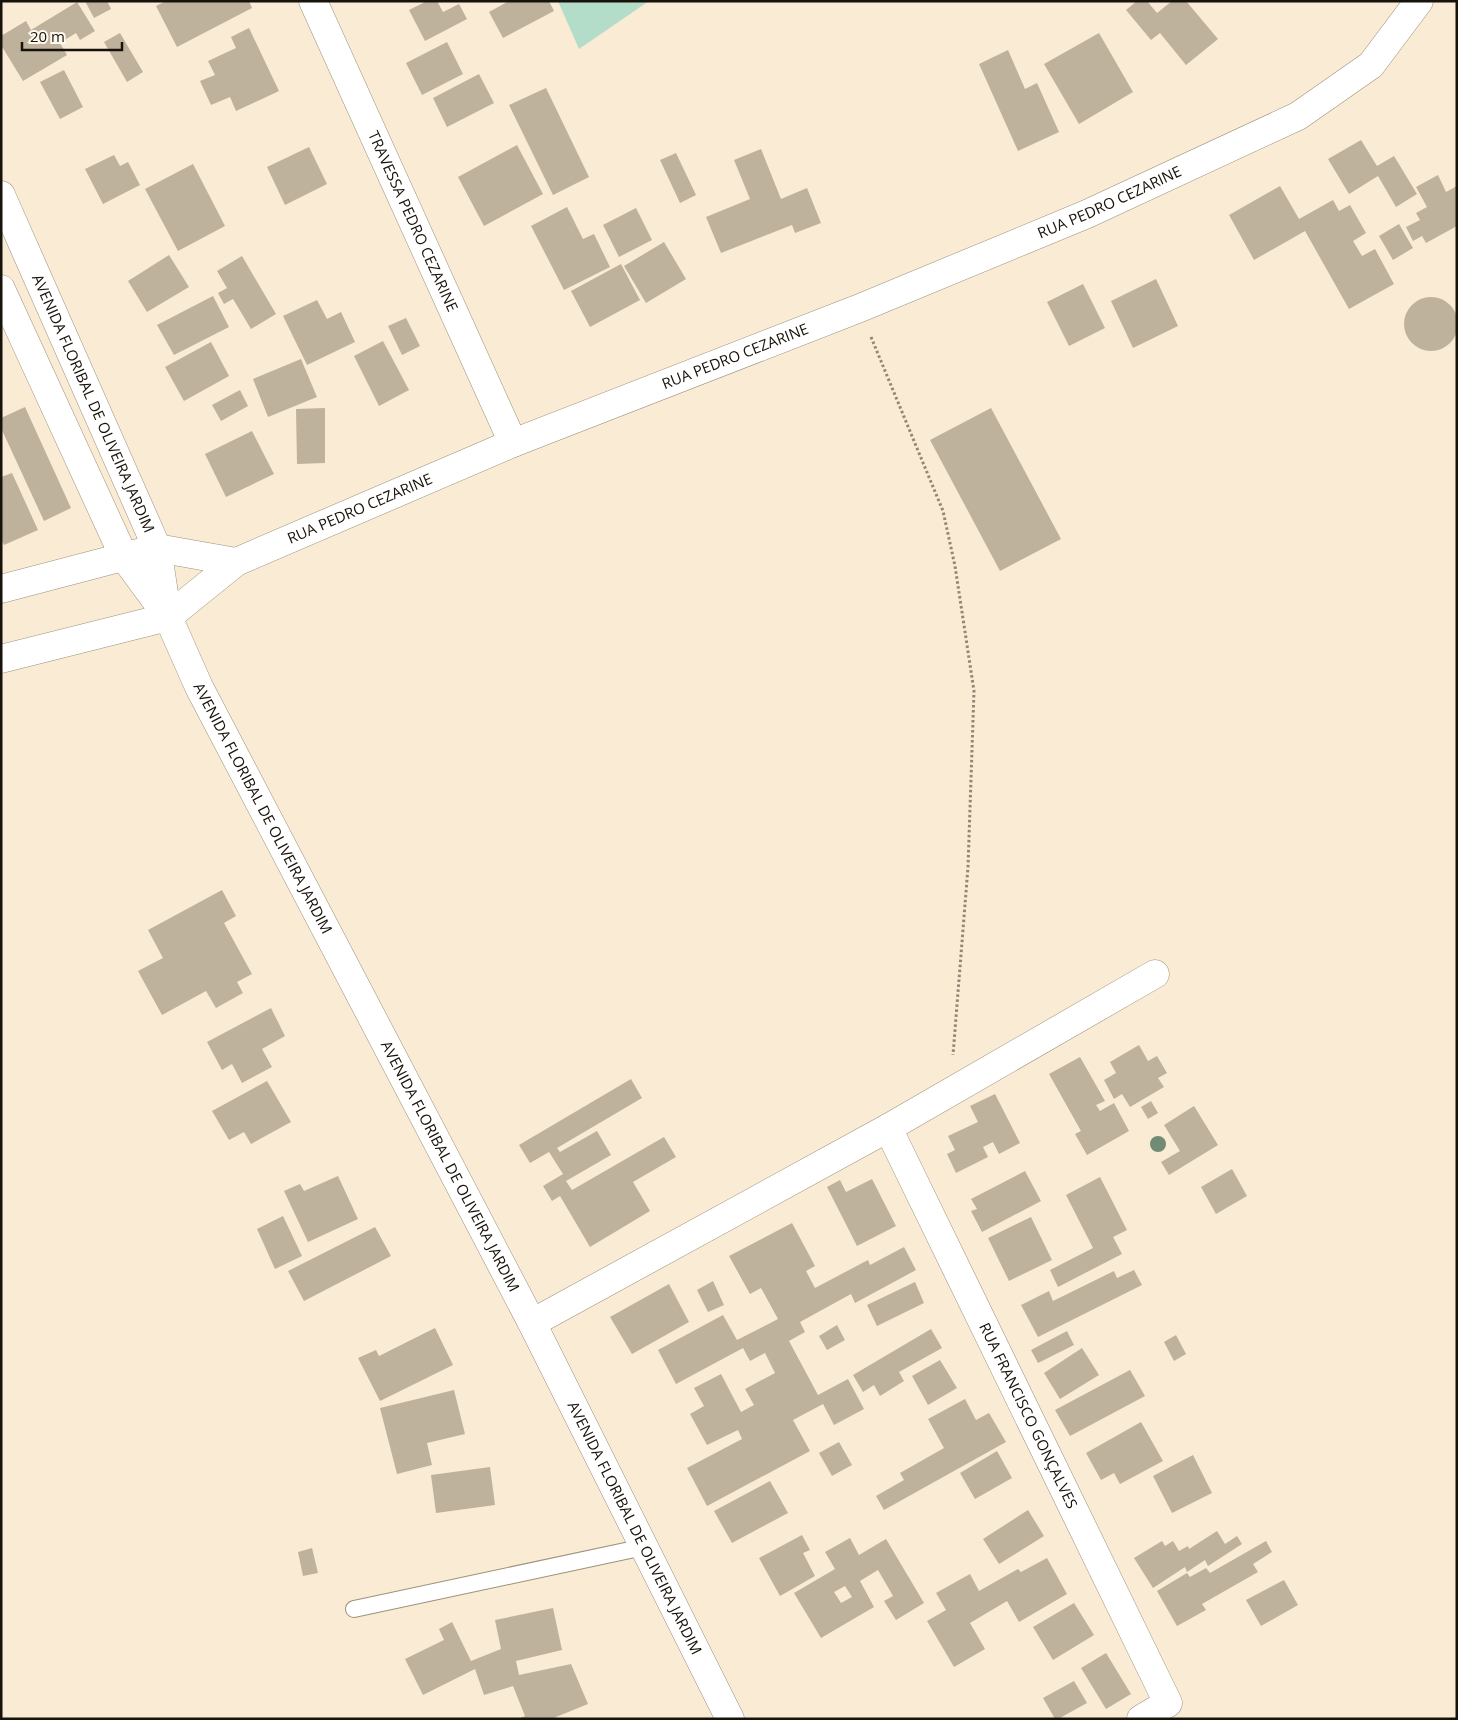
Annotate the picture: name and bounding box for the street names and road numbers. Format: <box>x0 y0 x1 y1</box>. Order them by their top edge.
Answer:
street label: TRAVESSA PEDRO CEZARINE <box>364 128 463 315</box>
street label: RUA PEDRO CEZARINE <box>1034 161 1184 242</box>
street label: AVENIDA FLORIBAL DE OLIVEIRA JARDIM <box>28 271 160 536</box>
street label: RUA PEDRO CEZARINE <box>659 318 811 393</box>
street label: RUA PEDRO CEZARINE <box>284 468 435 548</box>
street label: AVENIDA FLORIBAL DE OLIVEIRA JARDIM <box>189 679 337 937</box>
street label: AVENIDA FLORIBAL DE OLIVEIRA JARDIM <box>377 1037 525 1295</box>
street label: RUA FRANCISCO GONÇALVES <box>975 1319 1083 1512</box>
street label: AVENIDA FLORIBAL DE OLIVEIRA JARDIM <box>564 1397 707 1658</box>

